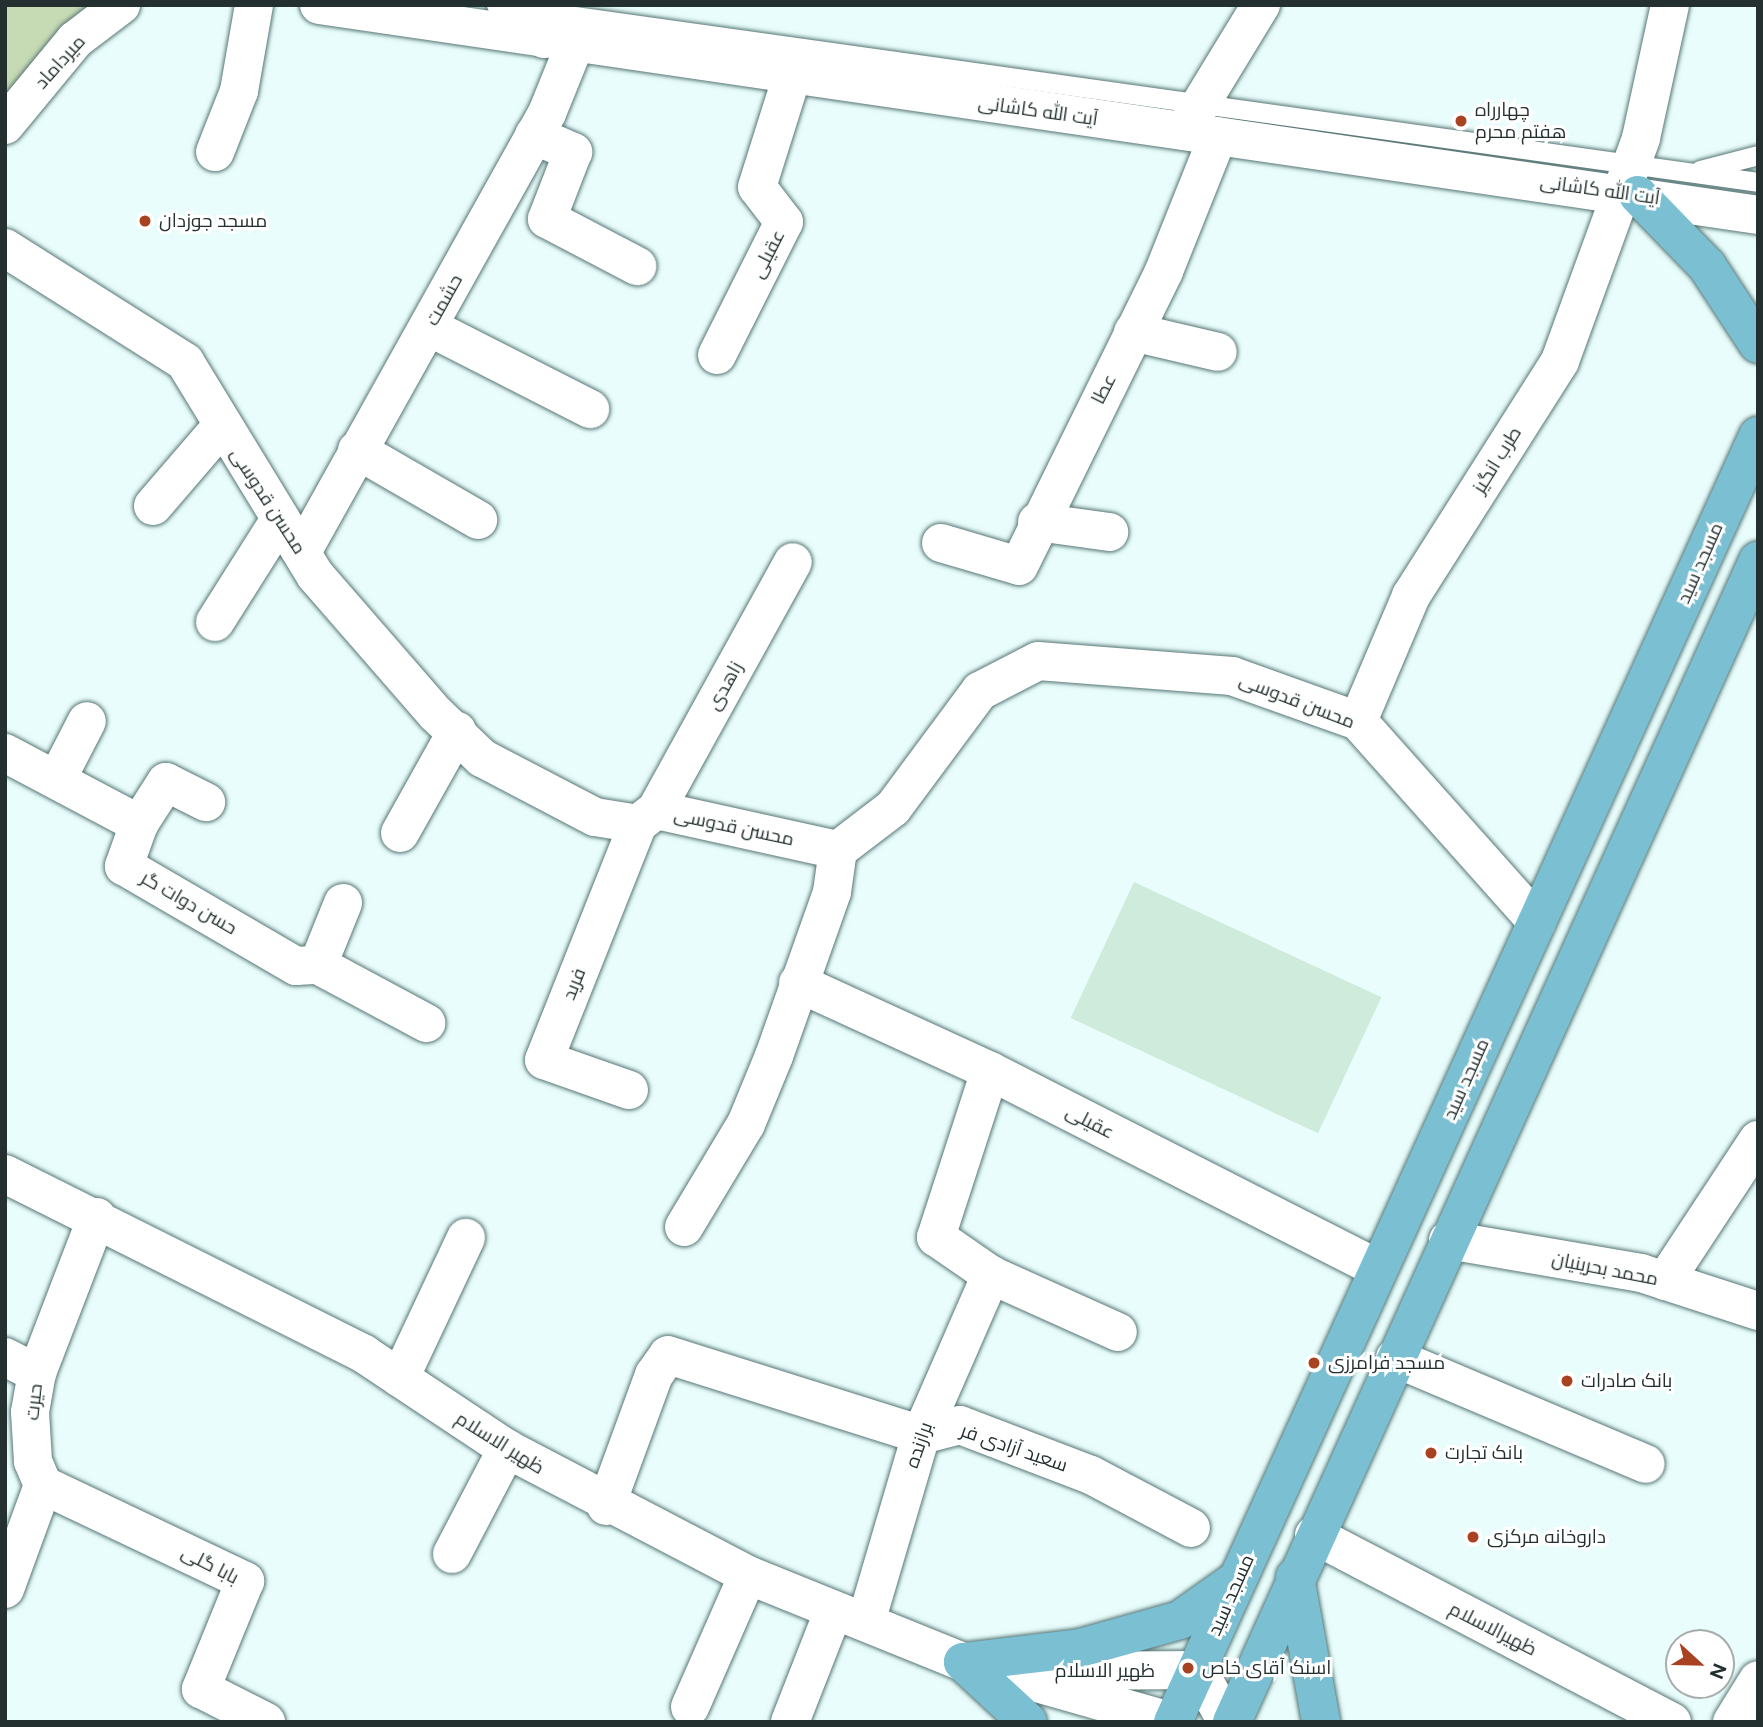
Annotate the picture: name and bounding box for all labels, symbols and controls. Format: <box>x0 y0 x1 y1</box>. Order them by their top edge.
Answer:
street label: میرداماد <box>30 30 90 94</box>
street label: آیت الله کاشانی <box>977 91 1099 131</box>
place label: چهارراه هفتم محرم <box>1475 99 1566 143</box>
marker: چهارراه هفتم محرم <box>1453 113 1469 129</box>
street label: آیت الله کاشانی <box>1539 170 1661 210</box>
place label: مسجد جوزدان <box>159 210 267 232</box>
marker: مسجد جوزدان <box>137 213 153 229</box>
street label: عقیلی <box>746 226 790 282</box>
street label: حشمت <box>421 270 467 330</box>
street label: عطا <box>1087 370 1121 408</box>
street label: طرب انگیز <box>1468 422 1526 498</box>
street label: محسن قدوسی <box>225 444 311 558</box>
street label: مسجد سید <box>1672 519 1728 607</box>
street label: زاهدی <box>702 658 748 714</box>
street label: محسن قدوسی <box>1236 668 1358 734</box>
street label: محسن قدوسی <box>672 803 796 851</box>
street label: حسن دوات گر <box>137 866 241 940</box>
street label: فرید <box>557 965 591 1003</box>
street label: مسجد سید <box>1438 1035 1494 1123</box>
street label: عقیلی <box>1062 1100 1118 1144</box>
street label: محمد بحرینیان <box>1550 1247 1660 1291</box>
place label: مسجد فرامرزی <box>1328 1352 1445 1374</box>
marker: مسجد فرامرزی <box>1306 1355 1322 1371</box>
place label: بانک صادرات <box>1581 1370 1672 1392</box>
marker: بانک صادرات <box>1559 1373 1575 1389</box>
street label: حیرت <box>21 1382 47 1422</box>
street label: ظهیر الاسلام <box>451 1407 549 1479</box>
street label: برازنده <box>901 1419 937 1471</box>
street label: سعید آزادی فر <box>958 1419 1070 1477</box>
place label: بانک تجارت <box>1445 1442 1523 1464</box>
marker: بانک تجارت <box>1423 1445 1439 1461</box>
place label: داروخانه مرکزی <box>1487 1526 1606 1548</box>
marker: داروخانه مرکزی <box>1465 1529 1481 1545</box>
street label: بابا گلی <box>177 1541 243 1589</box>
street label: مسجد سید <box>1203 1551 1259 1639</box>
street label: ظهیرالاسلام <box>1445 1597 1541 1661</box>
north arrow <box>1665 1629 1735 1699</box>
place label: اسنک آقای خاص <box>1202 1657 1331 1679</box>
street label: ظهیر الاسلام <box>1055 1660 1155 1682</box>
marker: اسنک آقای خاص <box>1180 1660 1196 1676</box>
text: N <box>1705 1660 1731 1682</box>

